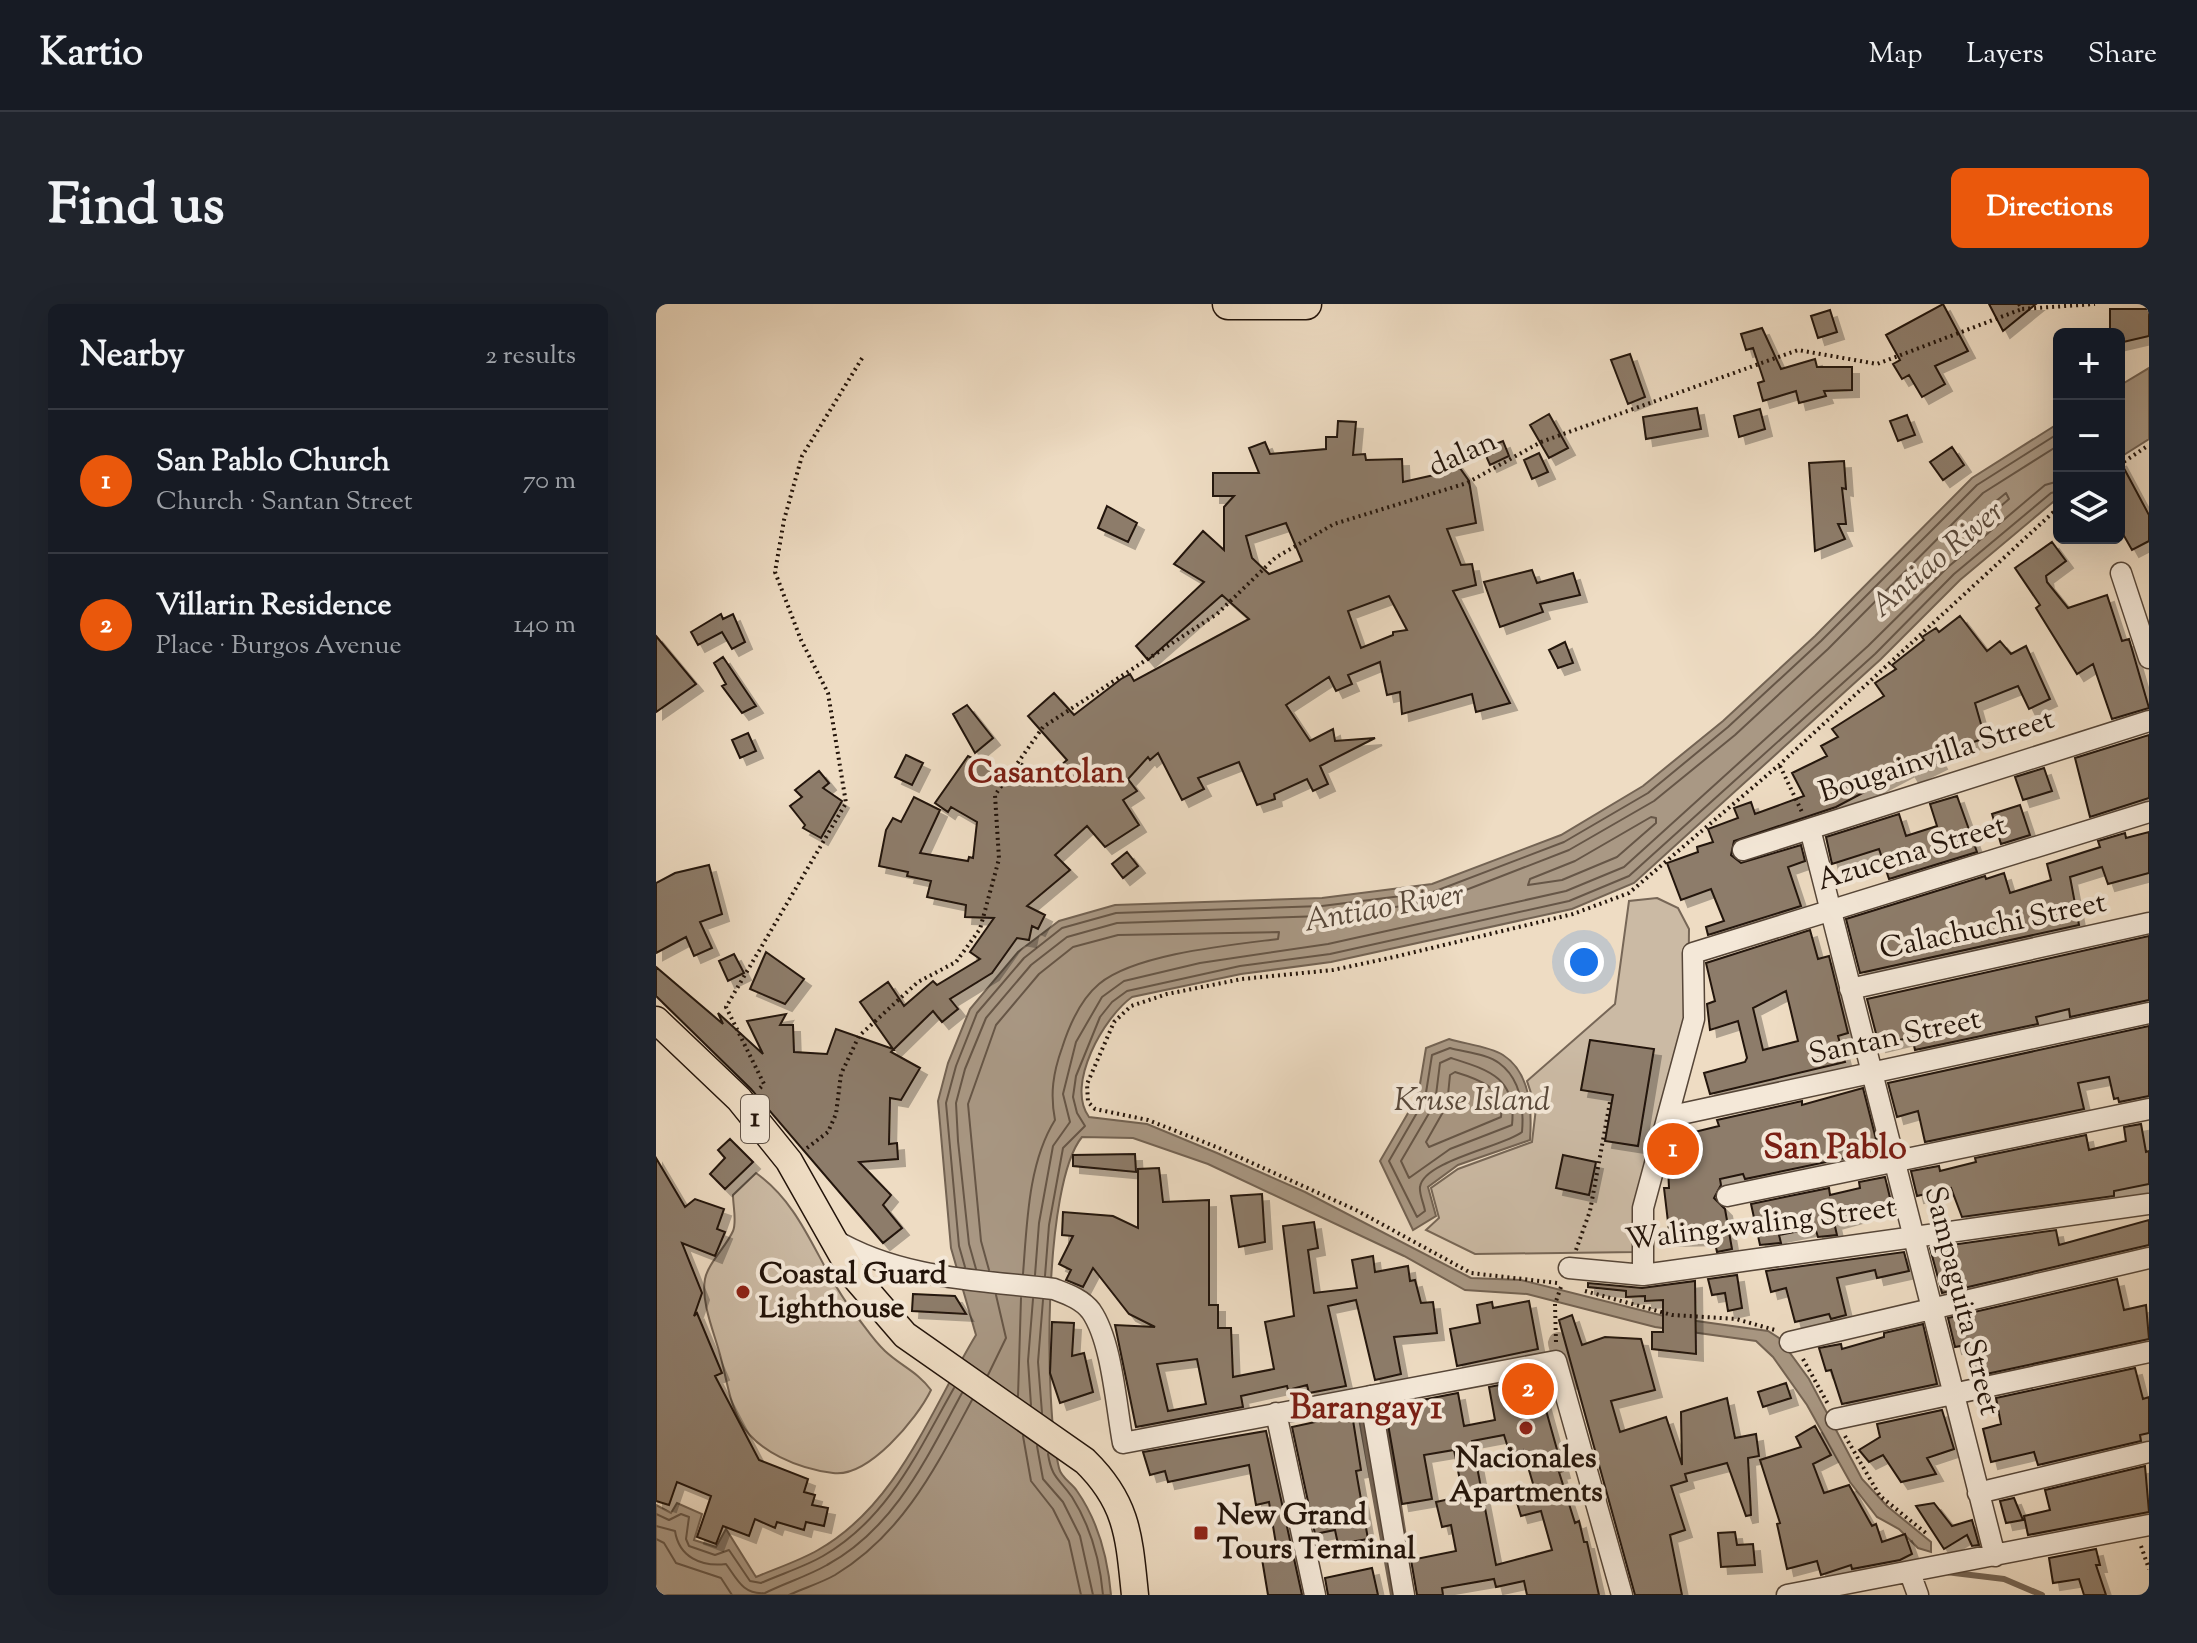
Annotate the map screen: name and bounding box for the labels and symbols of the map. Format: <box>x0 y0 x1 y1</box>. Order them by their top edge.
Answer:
street label: dalan <box>1422 421 1504 489</box>
water label: Antiao River <box>1861 490 2015 630</box>
street label: Bougainvilla Street <box>1814 699 2060 815</box>
district label: Casantolan <box>968 751 1125 797</box>
street label: Azucena Street <box>1812 805 2012 903</box>
water label: Antiao River <box>1300 872 1468 946</box>
street label: Calachuchi Street <box>1876 882 2110 972</box>
your location <box>1564 942 1604 982</box>
street label: Santan Street <box>1805 999 1985 1077</box>
water label: Kruse Island <box>1394 1079 1550 1125</box>
road number: 1 <box>741 1095 769 1143</box>
pin: 1 <box>1647 1119 1699 1179</box>
district label: San Pablo <box>1763 1125 1907 1174</box>
street label: Sampaguita Street <box>1912 1182 2010 1420</box>
street label: Waling-waling Street <box>1623 1187 1899 1263</box>
place label: Coastal Guard Lighthouse <box>759 1254 947 1331</box>
marker: Coastal Guard Lighthouse <box>734 1283 752 1301</box>
pin: 2 <box>1502 1359 1554 1419</box>
district label: Barangay 1 <box>1290 1385 1443 1434</box>
marker: Nacionales Apartments <box>1517 1419 1535 1437</box>
place label: Nacionales Apartments <box>1449 1438 1603 1515</box>
place label: New Grand Tours Terminal <box>1217 1495 1416 1572</box>
marker: New Grand Tours Terminal <box>1192 1524 1210 1542</box>

